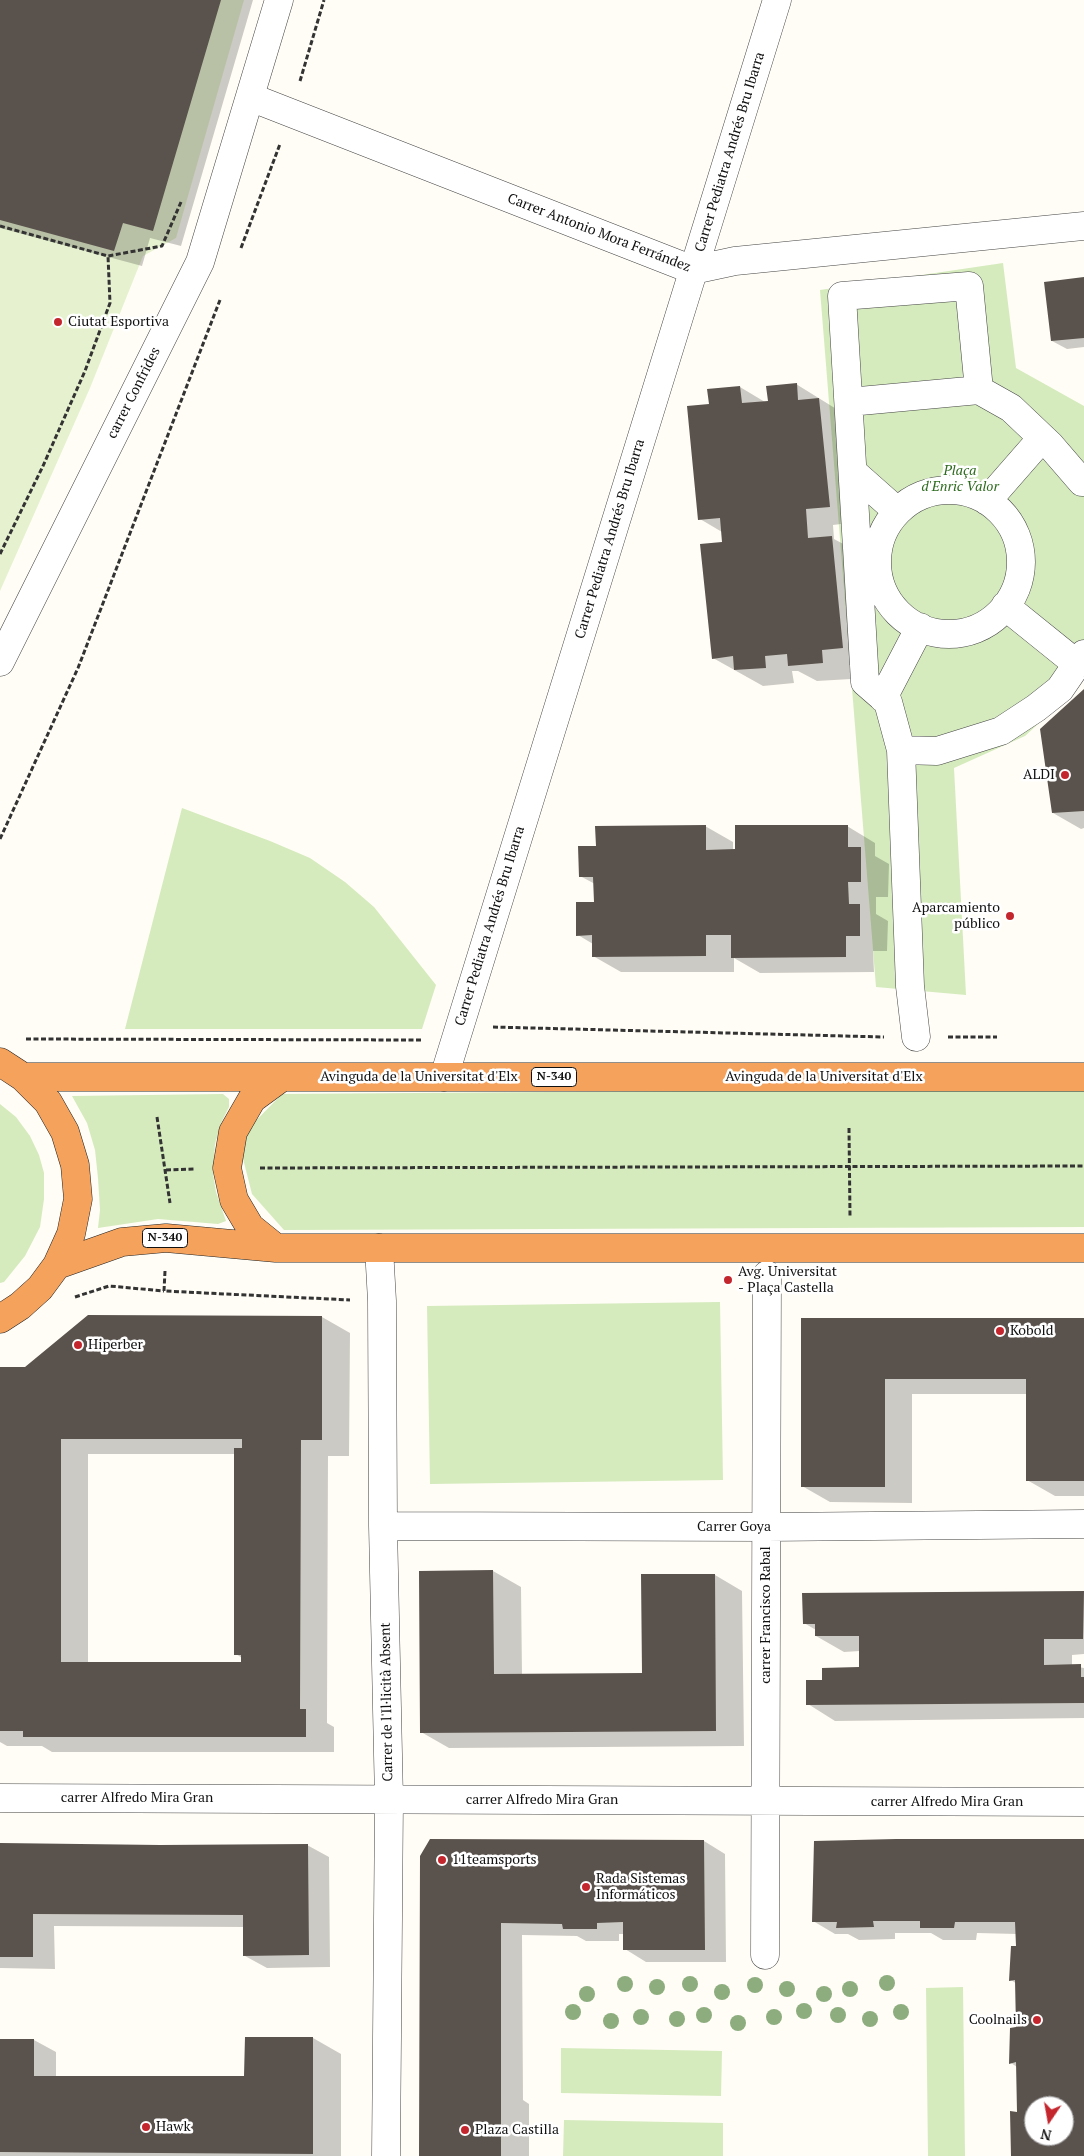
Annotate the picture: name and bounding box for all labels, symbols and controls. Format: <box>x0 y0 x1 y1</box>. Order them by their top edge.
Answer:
street label: Carrer Pediatra Andrés Bru Ibarra <box>692 50 768 254</box>
street label: Carrer Antonio Mora Ferrández <box>505 190 693 276</box>
place label: Ciutat Esportiva <box>68 314 169 330</box>
marker: Ciutat Esportiva <box>52 316 64 328</box>
street label: carrer Confrides <box>104 345 164 441</box>
street label: Carrer Pediatra Andrés Bru Ibarra <box>572 437 648 641</box>
park label: Plaça d'Enric Valor <box>921 463 999 496</box>
place label: ALDI <box>1023 767 1055 783</box>
marker: ALDI <box>1059 769 1071 781</box>
street label: Carrer Pediatra Andrés Bru Ibarra <box>452 824 528 1028</box>
place label: Aparcamiento público <box>912 900 1000 932</box>
marker: Aparcamiento público <box>1004 910 1016 922</box>
road number: N-340 <box>532 1068 576 1086</box>
street label: Avinguda de la Universitat d'Elx <box>320 1069 518 1085</box>
street label: Avinguda de la Universitat d'Elx <box>725 1069 923 1085</box>
road number: N-340 <box>142 1228 188 1248</box>
place label: Avg. Universitat - Plaça Castella <box>738 1264 837 1296</box>
marker: Avg. Universitat - Plaça Castella <box>722 1274 734 1286</box>
place label: Kobold <box>1010 1323 1053 1339</box>
marker: Kobold <box>994 1325 1006 1337</box>
place label: Hiperber <box>88 1337 143 1353</box>
marker: Hiperber <box>72 1339 84 1351</box>
street label: Carrer Goya <box>697 1519 771 1535</box>
street label: carrer Francisco Rabal <box>758 1546 774 1684</box>
street label: Carrer de l'Il·licità Absent <box>377 1622 397 1782</box>
street label: carrer Alfredo Mira Gran <box>61 1790 213 1806</box>
street label: carrer Alfredo Mira Gran <box>466 1792 618 1808</box>
street label: carrer Alfredo Mira Gran <box>871 1794 1023 1810</box>
place label: 11teamsports <box>452 1852 537 1868</box>
marker: 11teamsports <box>436 1854 448 1866</box>
place label: Rada Sistemas Informáticos <box>596 1871 685 1904</box>
marker: Rada Sistemas Informáticos <box>580 1881 592 1893</box>
place label: Coolnails <box>969 2012 1027 2028</box>
marker: Coolnails <box>1031 2014 1043 2026</box>
north arrow <box>1024 2096 1074 2146</box>
place label: Hawk <box>156 2119 191 2135</box>
marker: Hawk <box>140 2121 152 2133</box>
place label: Plaza Castilla <box>475 2122 559 2138</box>
marker: Plaza Castilla <box>459 2124 471 2136</box>
text: N <box>1039 2125 1053 2146</box>

